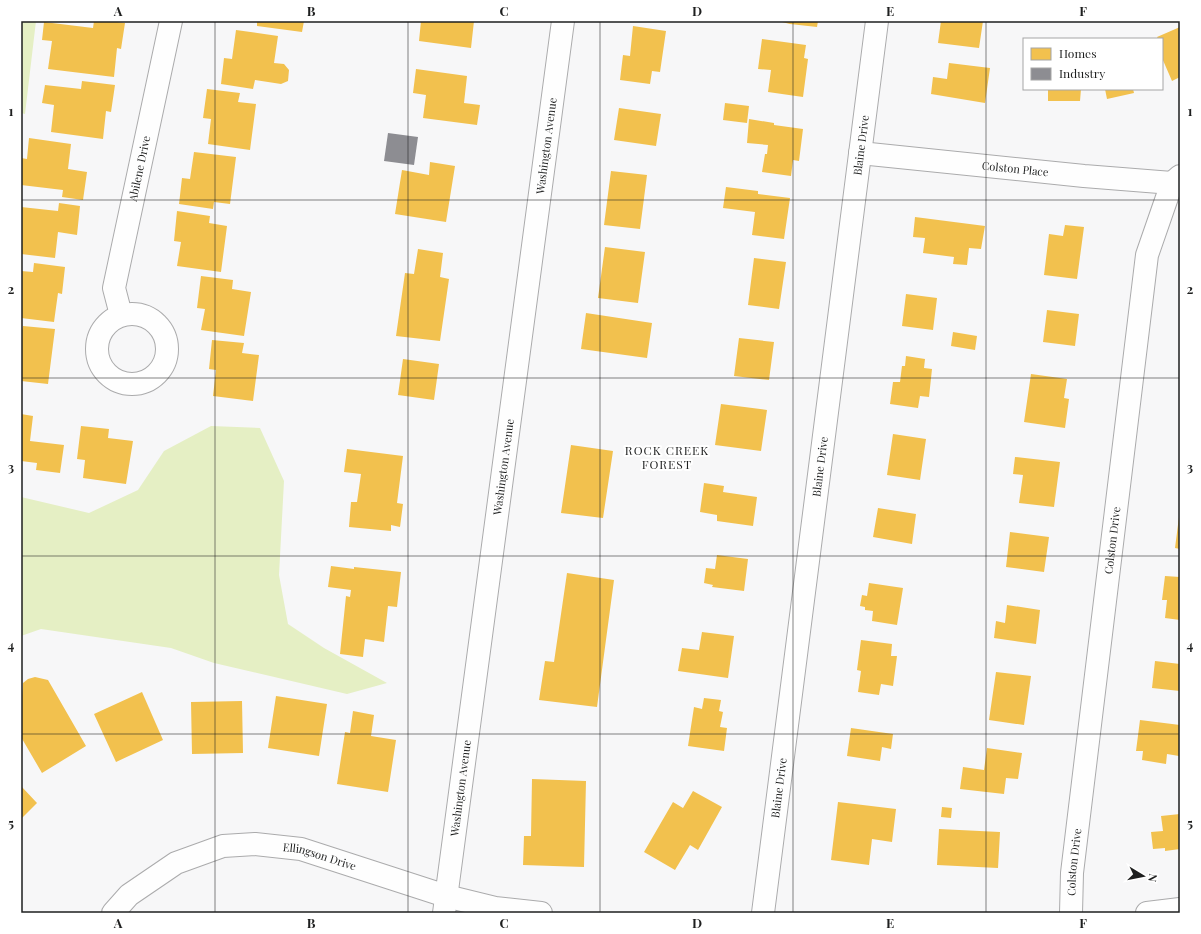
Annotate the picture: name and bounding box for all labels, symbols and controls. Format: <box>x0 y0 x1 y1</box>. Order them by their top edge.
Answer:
text: A <box>113 2 123 19</box>
text: B <box>307 2 316 19</box>
text: C <box>499 2 509 19</box>
text: D <box>692 2 702 19</box>
text: E <box>886 2 894 19</box>
text: F <box>1079 2 1087 19</box>
legend <box>1023 38 1163 90</box>
text: Homes <box>1059 45 1097 61</box>
text: Industry <box>1059 65 1105 81</box>
street label: Washington Avenue <box>532 96 560 196</box>
text: 1 <box>9 102 14 119</box>
text: 1 <box>1188 102 1193 119</box>
street label: Blaine Drive <box>849 114 872 176</box>
street label: Abilene Drive <box>124 134 153 204</box>
street label: Colston Place <box>981 158 1050 179</box>
text: 2 <box>8 280 15 297</box>
text: 2 <box>1187 280 1194 297</box>
street label: Washington Avenue <box>489 417 517 517</box>
street label: Blaine Drive <box>808 435 831 498</box>
district label: ROCK CREEK FOREST <box>625 442 709 472</box>
text: 3 <box>8 458 14 475</box>
text: 3 <box>1187 458 1193 475</box>
street label: Colston Drive <box>1100 505 1123 575</box>
text: 4 <box>8 636 15 653</box>
text: 4 <box>1187 636 1194 653</box>
street label: Washington Avenue <box>446 739 474 838</box>
street label: Blaine Drive <box>767 757 790 819</box>
text: 5 <box>8 814 14 831</box>
text: 5 <box>1187 814 1193 831</box>
street label: Colston Drive <box>1063 827 1084 896</box>
street label: Ellingson Drive <box>282 839 359 874</box>
north arrow <box>1123 856 1163 896</box>
text: N <box>1145 873 1161 883</box>
text: A <box>113 914 123 931</box>
text: B <box>307 914 316 931</box>
text: C <box>499 914 509 931</box>
text: D <box>692 914 702 931</box>
text: E <box>886 914 894 931</box>
text: F <box>1079 914 1087 931</box>

